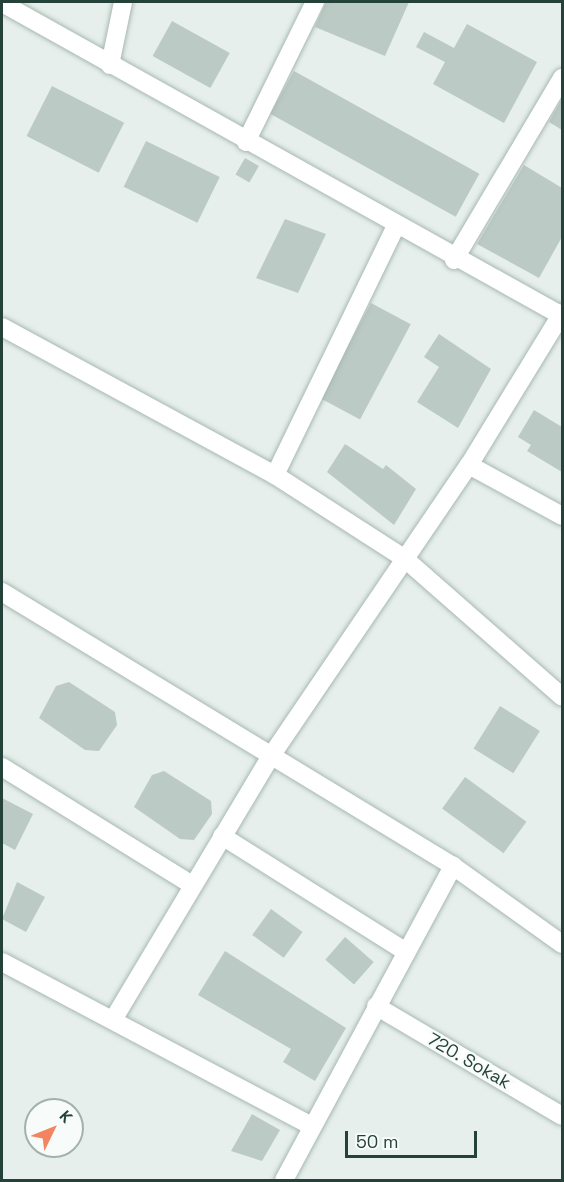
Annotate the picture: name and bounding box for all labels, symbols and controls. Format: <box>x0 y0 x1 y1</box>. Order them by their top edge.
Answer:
street label: 720. Sokak <box>423 1028 515 1094</box>
north arrow <box>24 1098 84 1158</box>
text: K <box>55 1106 77 1128</box>
scale bar <box>348 1119 480 1157</box>
text: 50 m <box>356 1130 398 1153</box>

